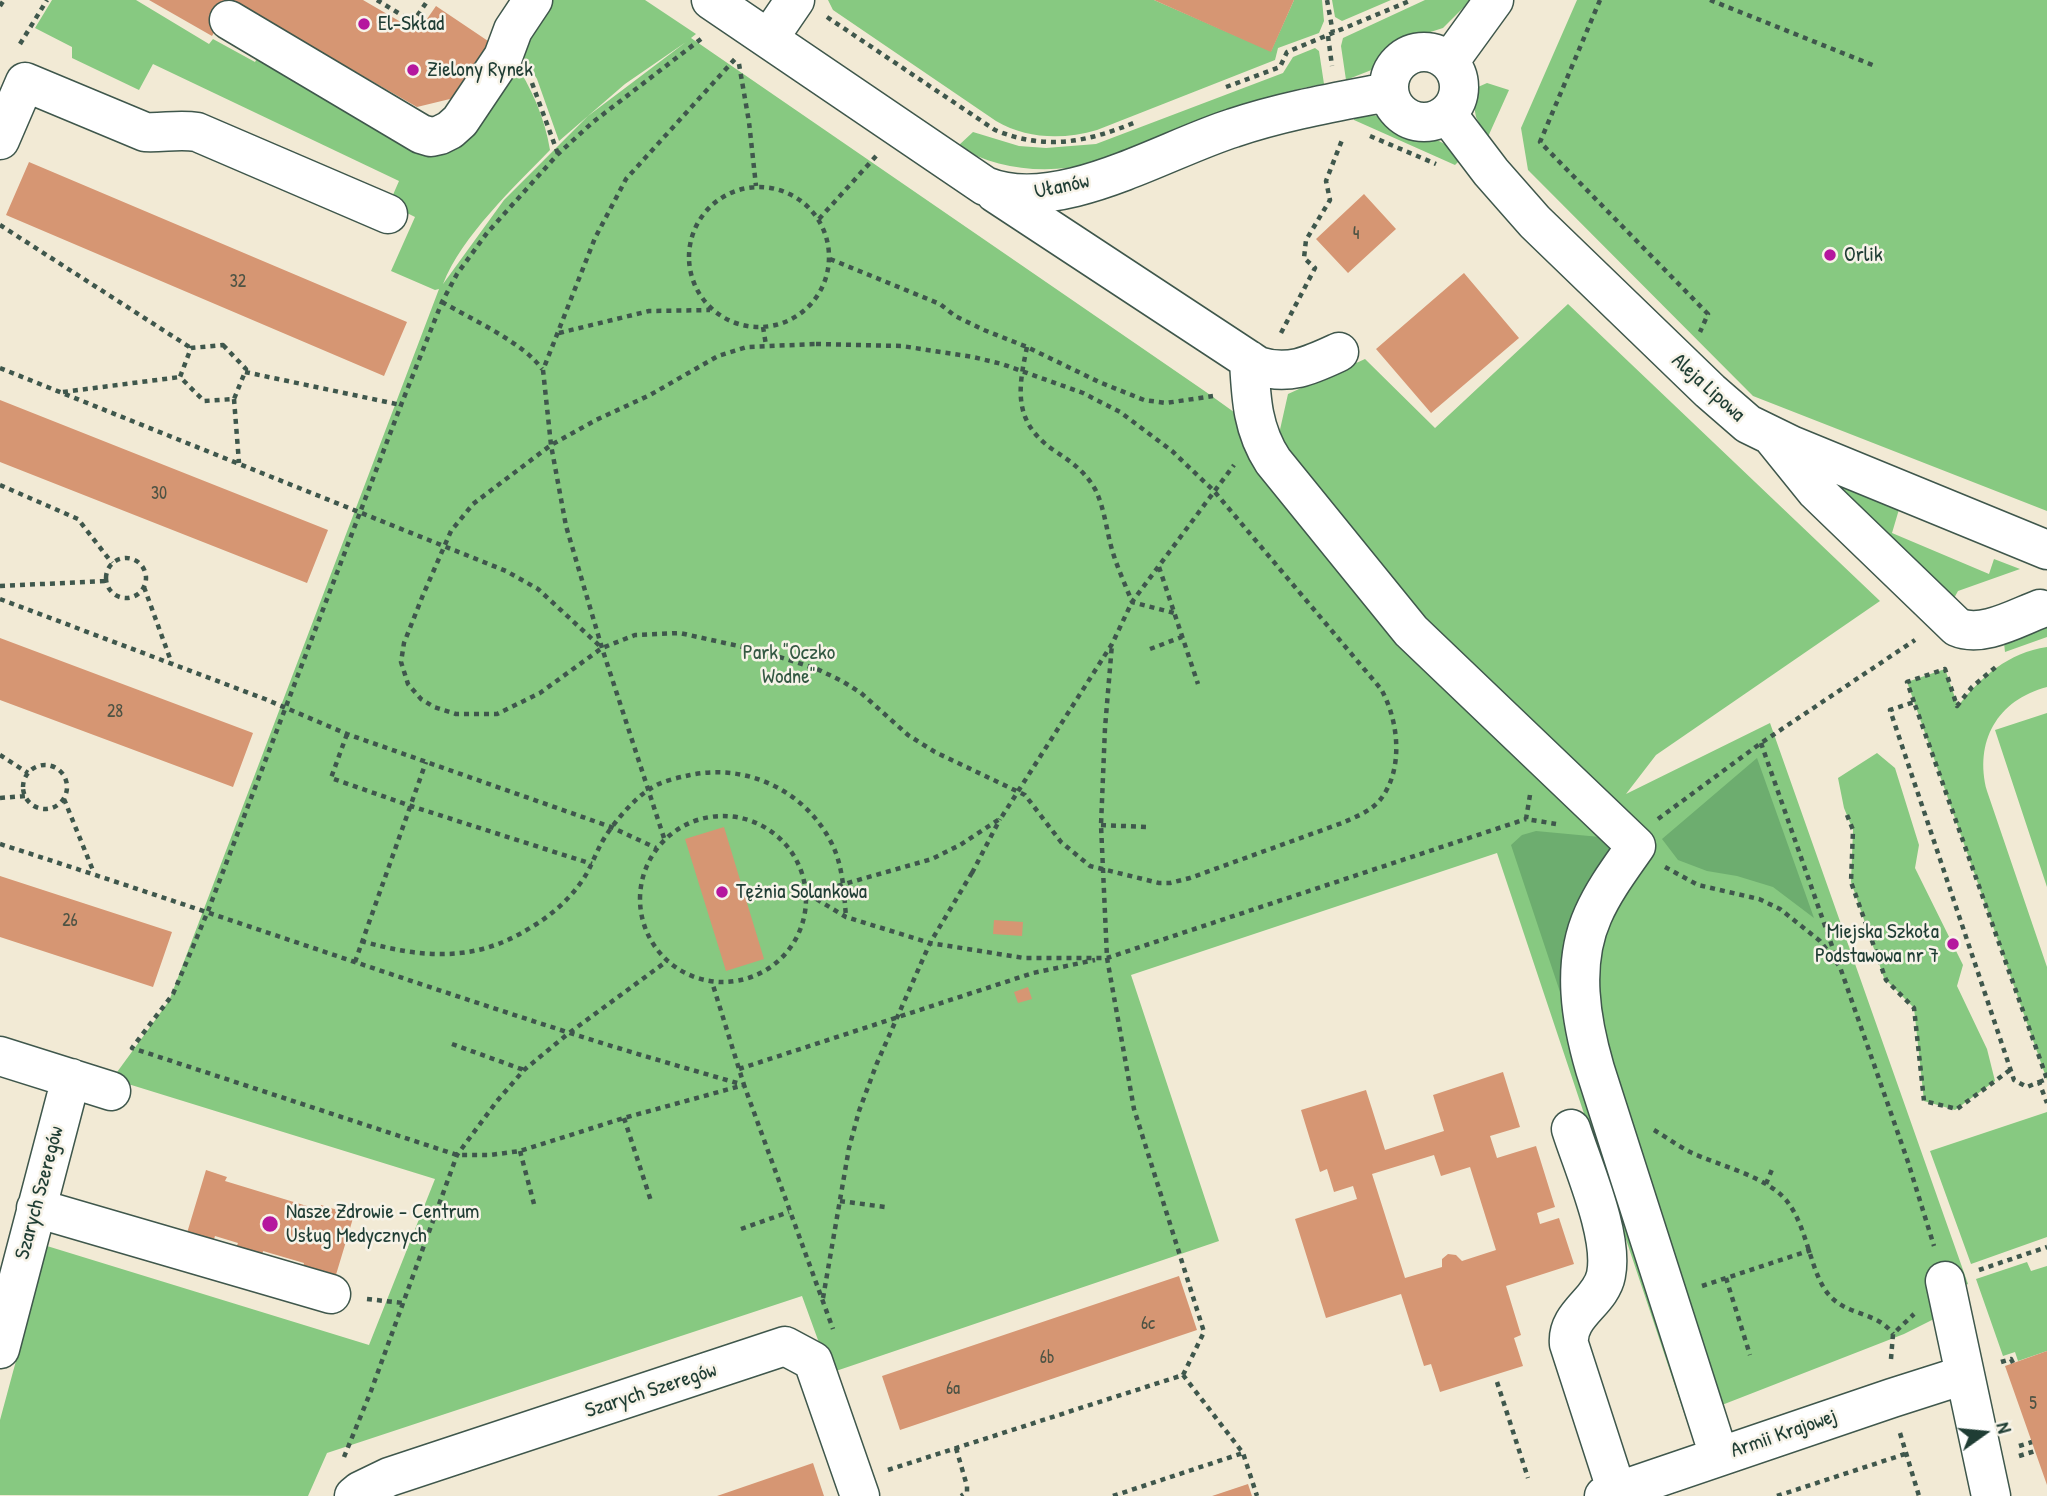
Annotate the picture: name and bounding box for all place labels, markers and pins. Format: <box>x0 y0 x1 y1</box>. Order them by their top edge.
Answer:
place label: El-Skład <box>378 11 444 37</box>
marker: El-Skład <box>356 16 372 32</box>
place label: Zielony Rynek <box>427 57 533 83</box>
marker: Zielony Rynek <box>405 62 421 78</box>
place label: Orlik <box>1844 242 1883 268</box>
marker: Orlik <box>1822 247 1838 263</box>
place label: Tężnia Solankowa <box>736 879 867 905</box>
marker: Tężnia Solankowa <box>714 884 730 900</box>
place label: Miejska Szkoła Podstawowa nr 7 <box>1815 919 1939 969</box>
marker: Miejska Szkoła Podstawowa nr 7 <box>1945 936 1961 952</box>
place label: Nasze Zdrowie - Centrum Usług Medycznych <box>286 1199 479 1249</box>
marker: Nasze Zdrowie - Centrum Usług Medycznych <box>260 1214 280 1234</box>

